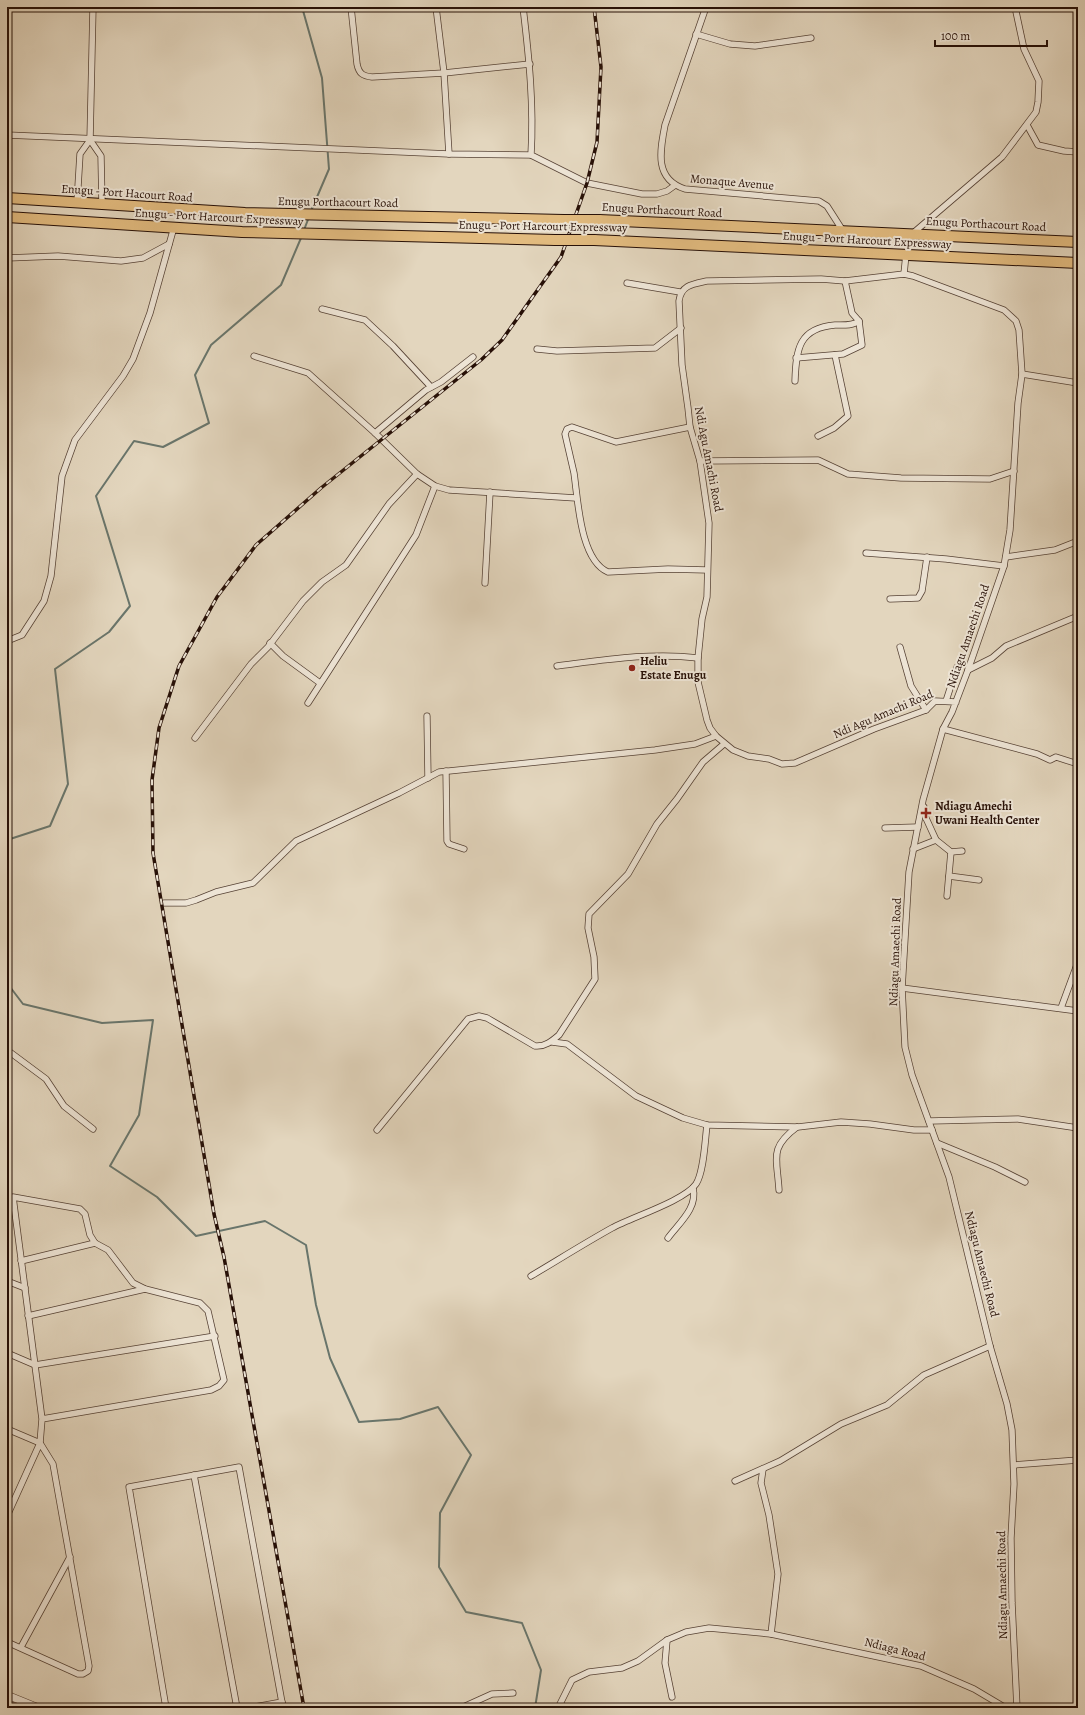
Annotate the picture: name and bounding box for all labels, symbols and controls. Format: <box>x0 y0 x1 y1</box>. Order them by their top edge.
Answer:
scale bar <box>935 22 1047 48</box>
text: 100 m <box>941 28 970 44</box>
street label: Monaque Avenue <box>689 170 775 194</box>
street label: Enugu - Port Hacourt Road <box>61 180 194 206</box>
street label: Enugu Porthacourt Road <box>278 193 399 211</box>
street label: Enugu Porthacourt Road <box>601 199 723 221</box>
street label: Enugu - Port Harcourt Expressway <box>134 205 304 229</box>
street label: Enugu Porthacourt Road <box>925 213 1047 235</box>
street label: Enugu - Port Harcourt Expressway <box>458 217 628 235</box>
street label: Enugu - Port Harcourt Expressway <box>782 228 952 252</box>
street label: Ndi Agu Amachi Road <box>691 405 727 514</box>
street label: Ndiagu Amaechi Road <box>943 582 993 690</box>
place label: Heliu Estate Enugu <box>640 653 707 683</box>
marker: Heliu Estate Enugu <box>627 663 637 673</box>
street label: Ndi Agu Amachi Road <box>831 686 936 742</box>
place label: Ndiagu Amechi Uwani Health Center <box>935 798 1040 828</box>
marker: Ndiagu Amechi Uwani Health Center <box>920 807 932 819</box>
street label: Ndiagu Amaechi Road <box>885 897 905 1007</box>
street label: Ndiagu Amaechi Road <box>961 1209 1003 1319</box>
street label: Ndiagu Amaechi Road <box>993 1530 1011 1639</box>
street label: Ndiaga Road <box>863 1634 928 1664</box>

